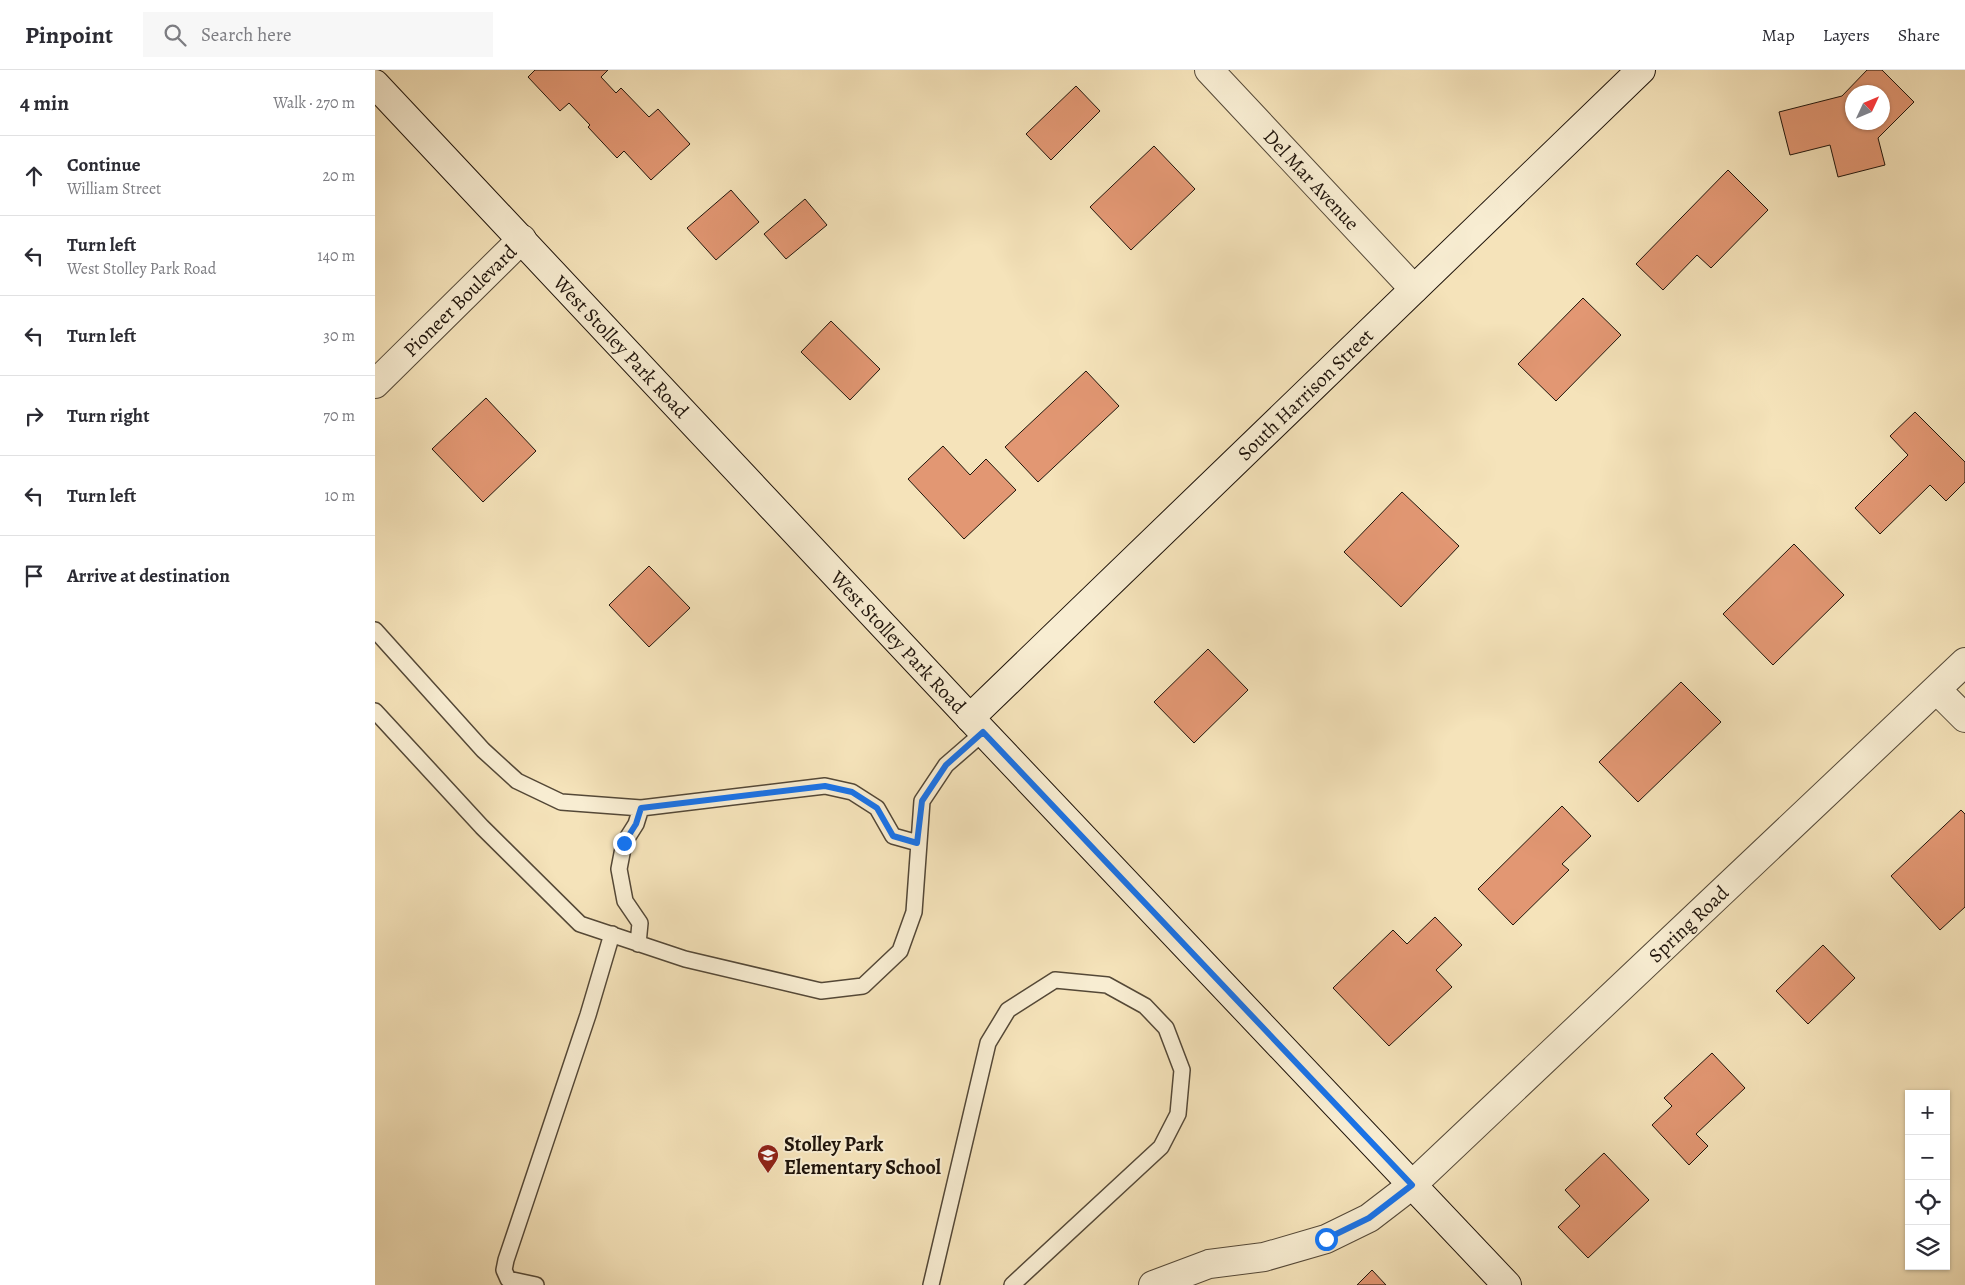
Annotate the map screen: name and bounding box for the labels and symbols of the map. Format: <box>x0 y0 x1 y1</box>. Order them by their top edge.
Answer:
north arrow <box>1845 85 1890 130</box>
street label: Del Mar Avenue <box>1257 123 1365 236</box>
street label: Pioneer Boulevard <box>397 238 523 363</box>
street label: West Stolley Park Road <box>547 269 695 424</box>
street label: South Harrison Street <box>1232 322 1380 467</box>
street label: West Stolley Park Road <box>824 564 972 720</box>
route end <box>613 832 636 855</box>
street label: Spring Road <box>1643 879 1735 969</box>
place label: Stolley Park Elementary School <box>784 1131 942 1181</box>
school or university icon: Stolley Park Elementary School <box>756 1143 780 1174</box>
route start <box>1315 1228 1338 1251</box>

